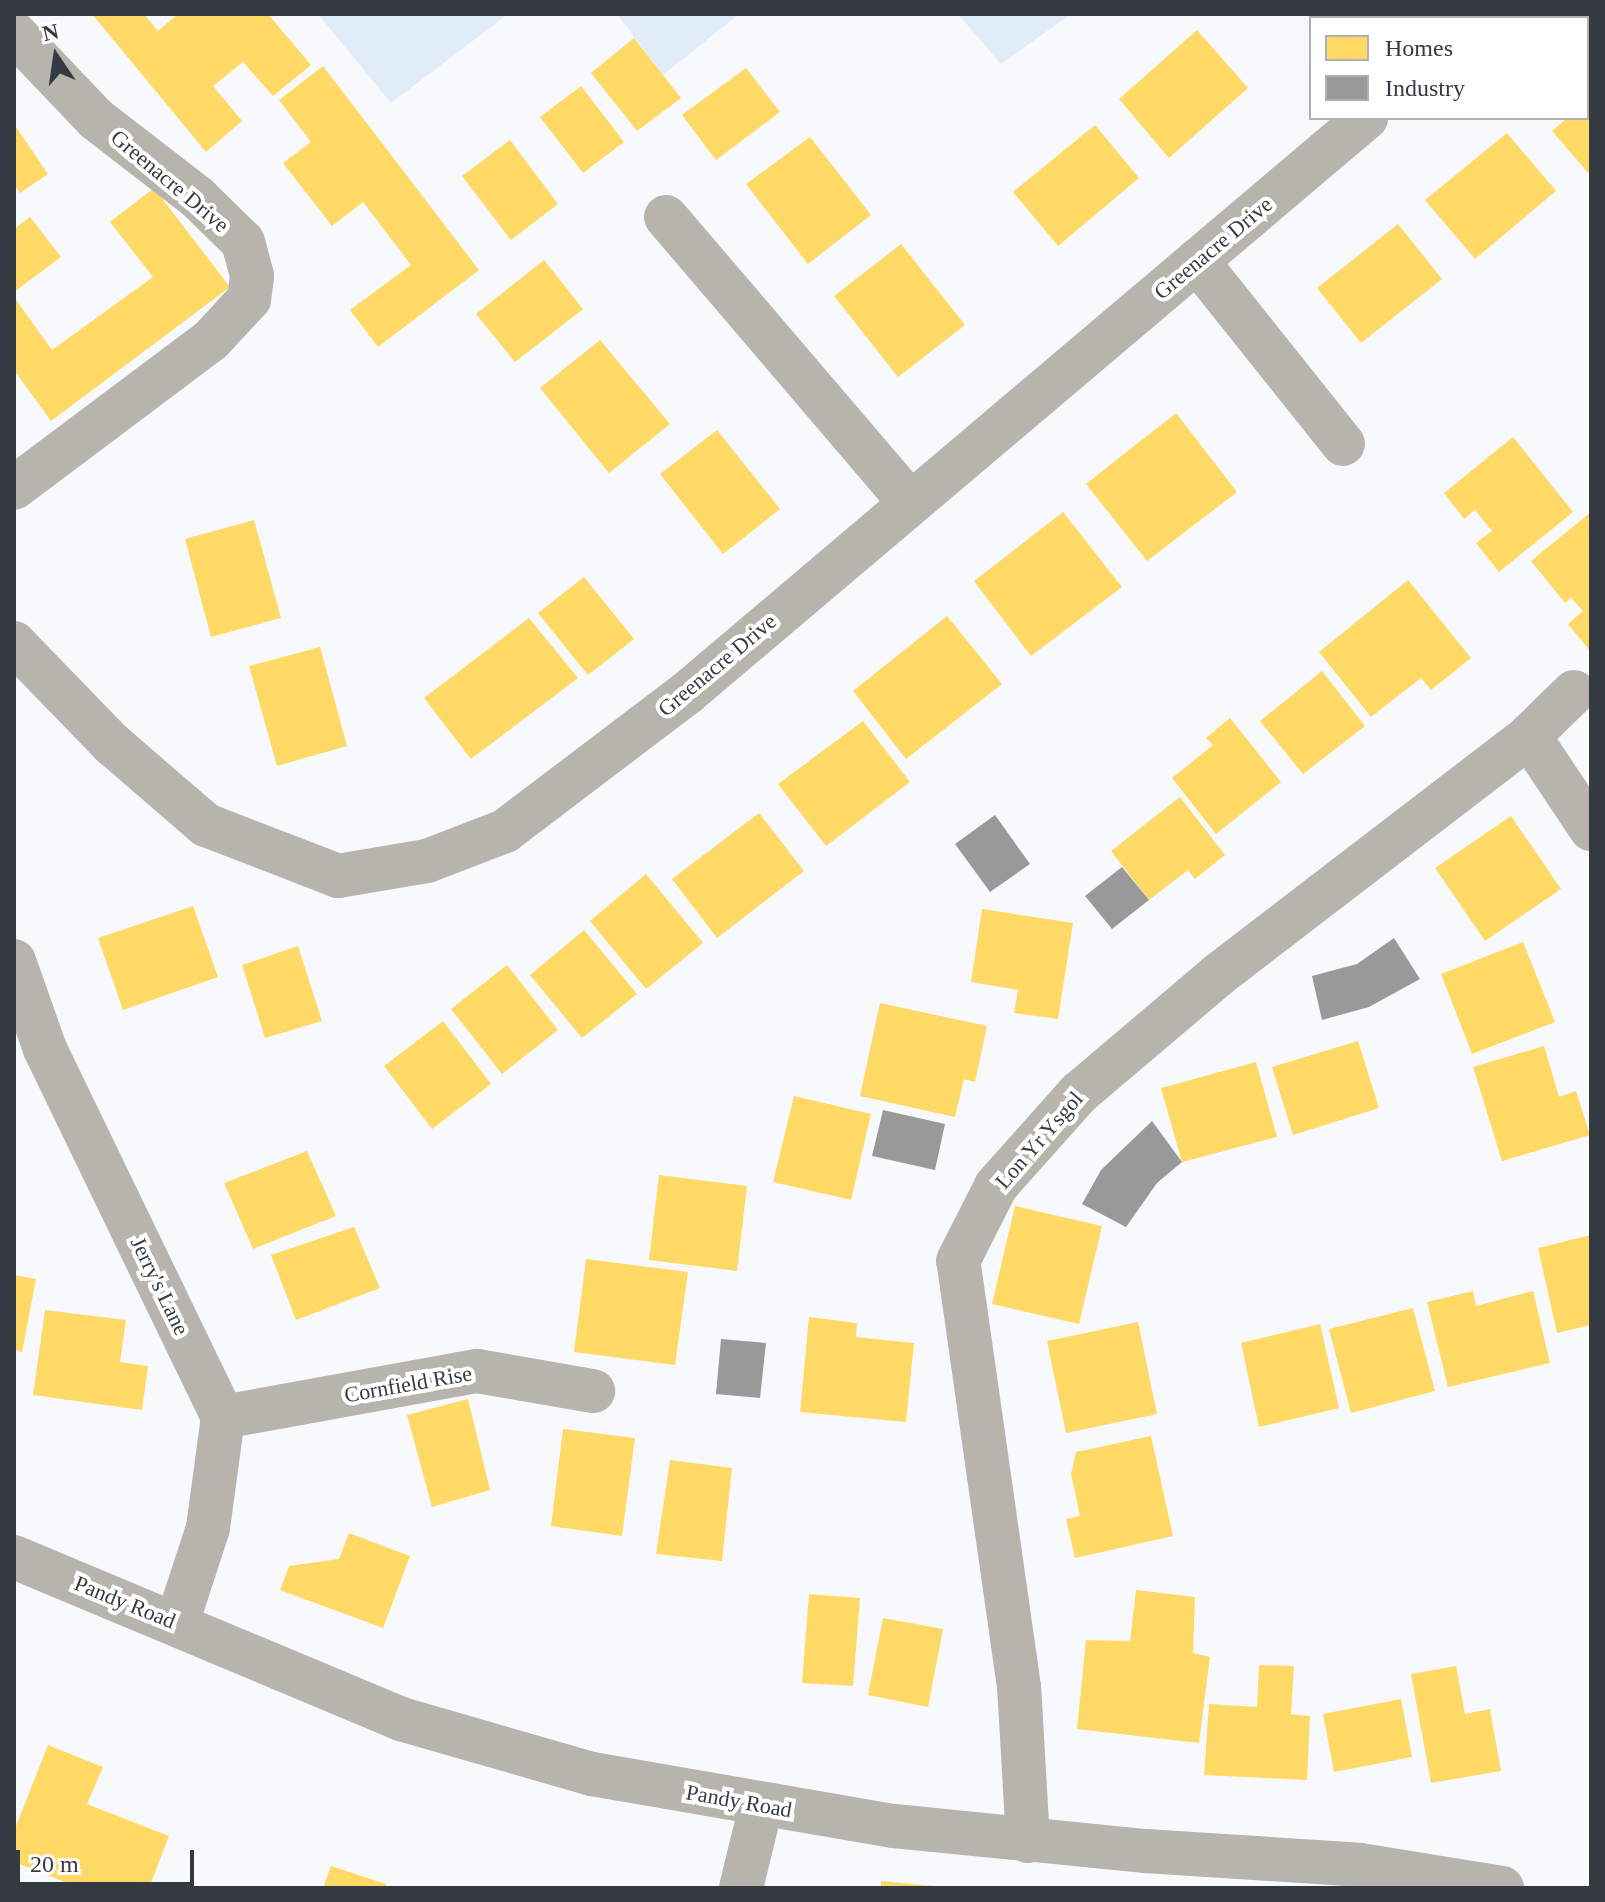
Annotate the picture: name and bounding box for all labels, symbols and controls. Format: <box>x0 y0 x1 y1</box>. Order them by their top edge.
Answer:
north arrow <box>16 16 96 96</box>
legend <box>1309 16 1589 120</box>
text: N <box>40 18 61 46</box>
text: Homes <box>1385 35 1453 61</box>
text: Industry <box>1385 75 1465 101</box>
street label: Greenacre Drive <box>106 124 234 238</box>
street label: Greenacre Drive <box>1149 191 1277 305</box>
street label: Greenacre Drive <box>653 608 781 722</box>
street label: Lon Yr Ysgol <box>989 1085 1089 1195</box>
street label: Jerry's Lane <box>125 1233 195 1339</box>
street label: Cornfield Rise <box>342 1360 474 1408</box>
street label: Pandy Road <box>70 1570 180 1634</box>
street label: Pandy Road <box>684 1779 794 1823</box>
scale bar <box>20 1834 198 1884</box>
text: 20 m <box>30 1851 79 1877</box>

